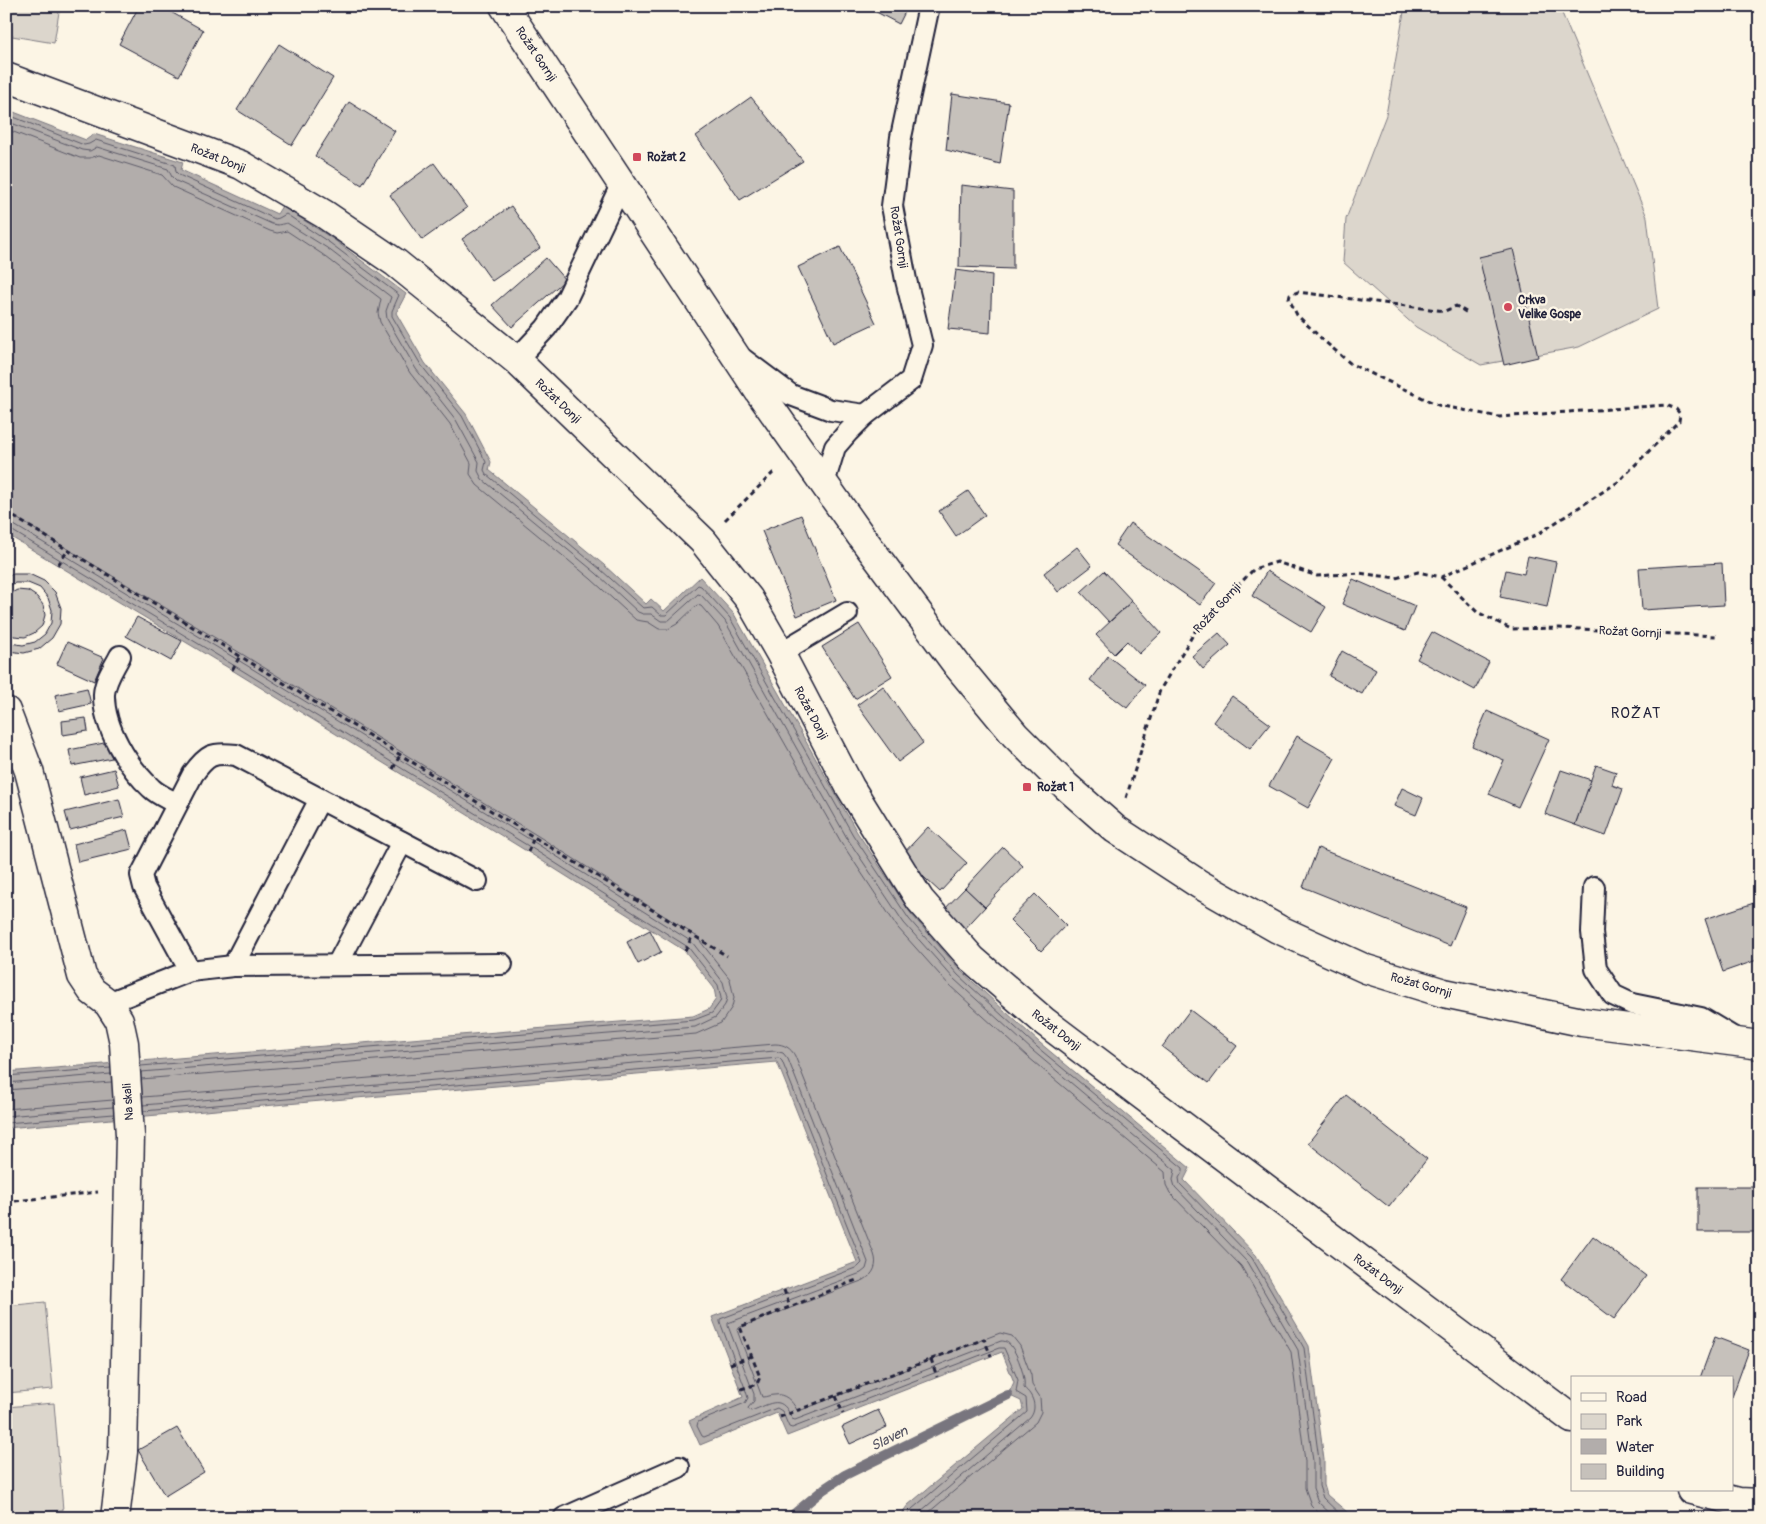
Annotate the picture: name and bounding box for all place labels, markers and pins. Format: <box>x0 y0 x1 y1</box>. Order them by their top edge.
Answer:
place label: Rožat 2 <box>647 150 686 165</box>
marker: Rožat 2 <box>631 151 643 163</box>
place label: Crkva Velike Gospe <box>1518 293 1582 322</box>
marker: Crkva Velike Gospe <box>1502 301 1514 313</box>
place label: Rožat 1 <box>1037 780 1074 795</box>
marker: Rožat 1 <box>1021 781 1033 793</box>

